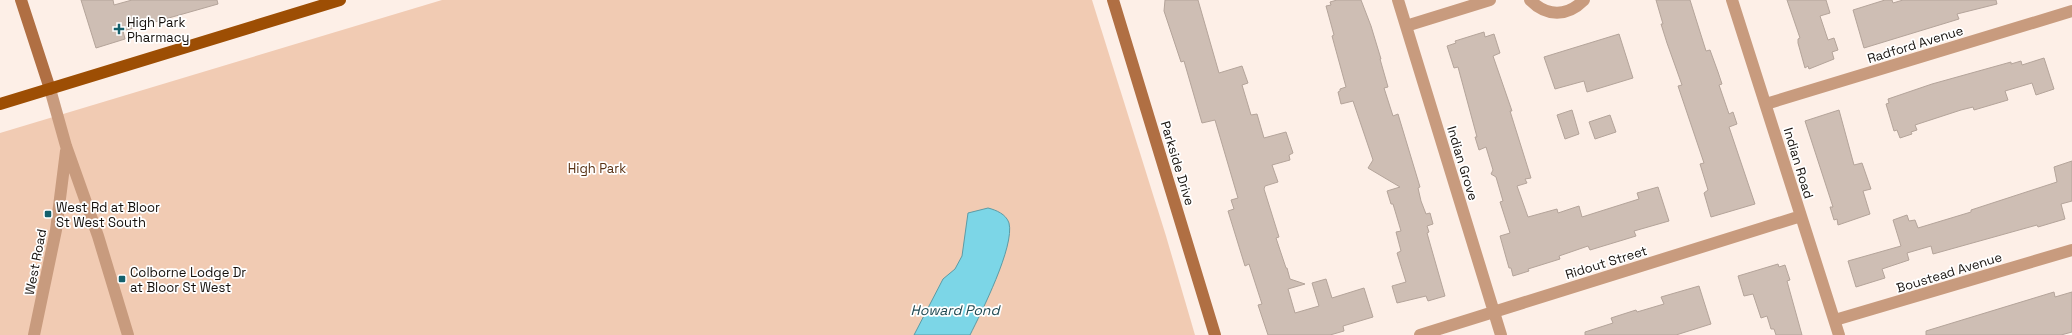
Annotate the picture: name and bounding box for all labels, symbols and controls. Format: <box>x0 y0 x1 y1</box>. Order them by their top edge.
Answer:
place label: High Park Pharmacy <box>127 14 189 46</box>
street label: Radford Avenue <box>1865 22 1965 67</box>
marker: High Park Pharmacy <box>114 24 124 34</box>
street label: Parkside Drive <box>1157 119 1198 207</box>
street label: Indian Grove <box>1443 124 1482 202</box>
street label: Indian Road <box>1780 126 1817 201</box>
park label: High Park <box>568 160 626 177</box>
place label: West Rd at Bloor St West South <box>56 199 160 231</box>
marker: West Rd at Bloor St West South <box>43 209 53 219</box>
street label: West Road <box>21 228 50 297</box>
street label: Ridout Street <box>1563 242 1649 283</box>
street label: Boustead Avenue <box>1894 248 2004 297</box>
place label: Colborne Lodge Dr at Bloor St West <box>130 264 246 296</box>
marker: Colborne Lodge Dr at Bloor St West <box>117 274 127 284</box>
water label: Howard Pond <box>911 301 1001 319</box>

